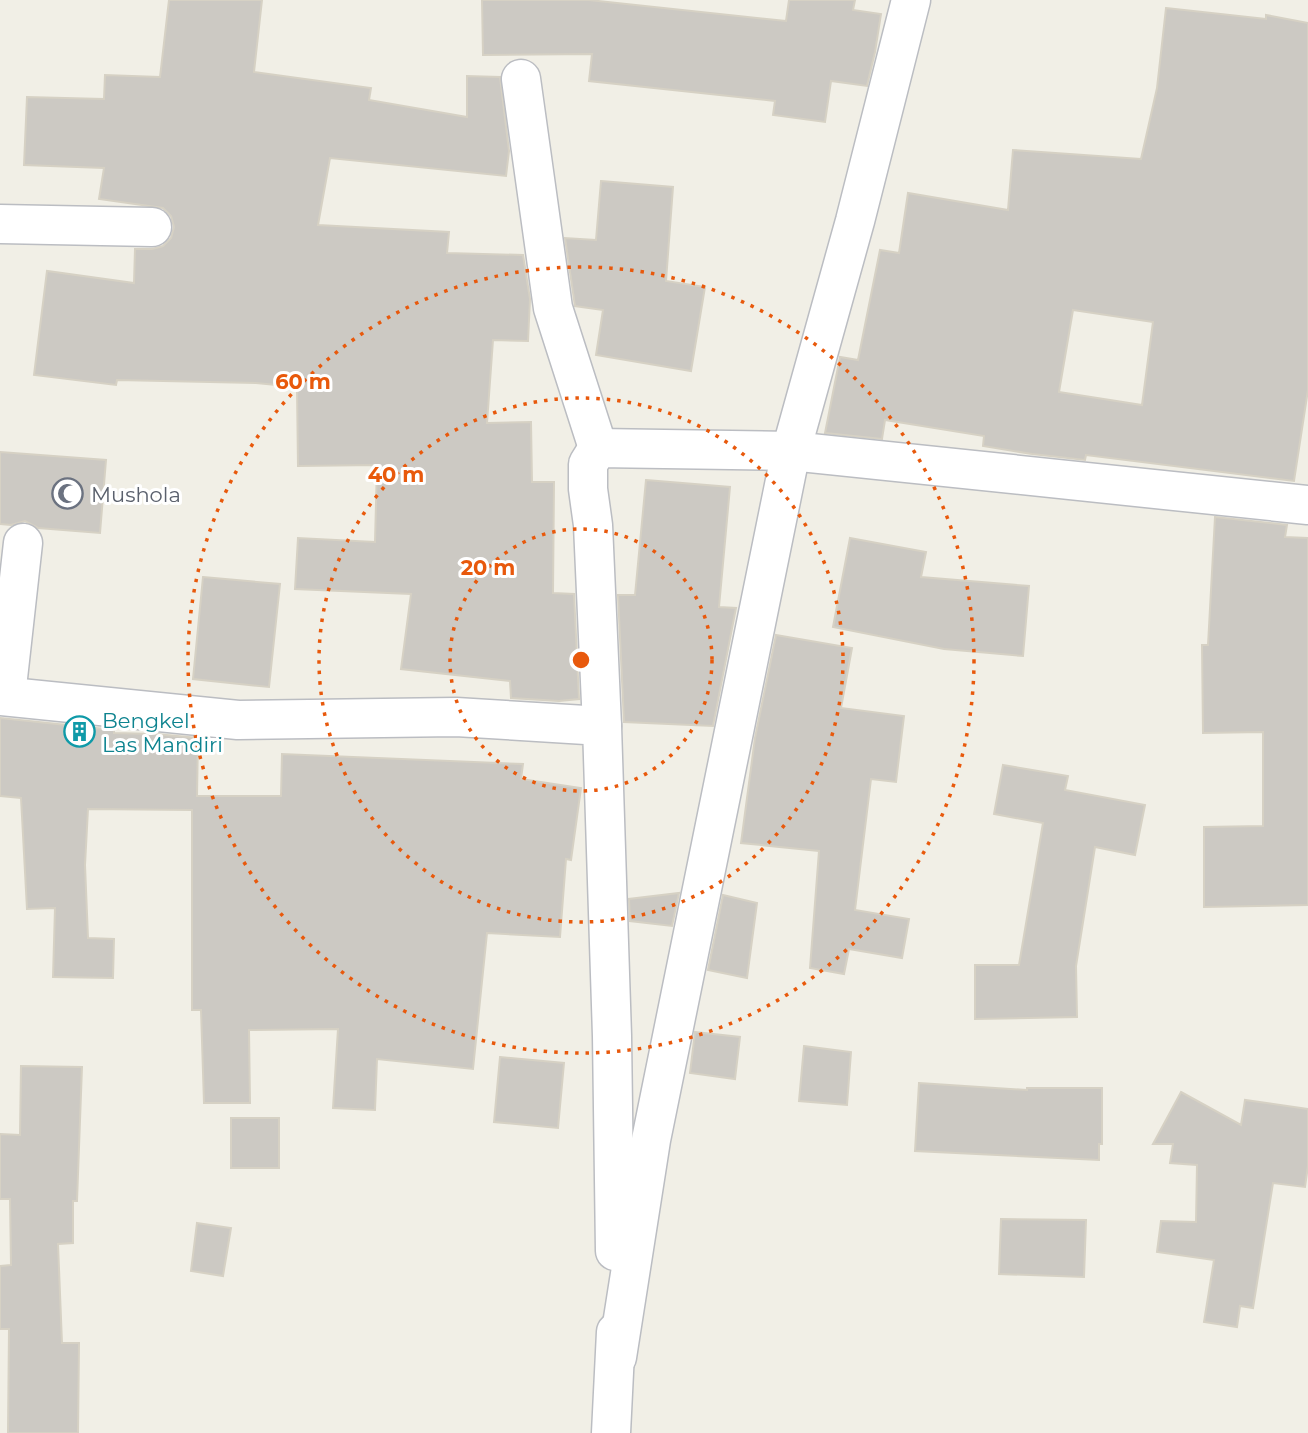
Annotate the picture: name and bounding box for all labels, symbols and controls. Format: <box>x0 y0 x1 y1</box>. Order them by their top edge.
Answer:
text: 60 m <box>275 369 331 394</box>
text: 40 m <box>368 462 424 487</box>
mosque icon: Mushola <box>51 477 85 511</box>
place label: Mushola <box>91 482 181 507</box>
text: 20 m <box>461 555 515 580</box>
centre of rings <box>569 648 593 672</box>
place label: Bengkel Las Mandiri <box>102 708 223 757</box>
building icon: Bengkel Las Mandiri <box>62 715 96 749</box>

